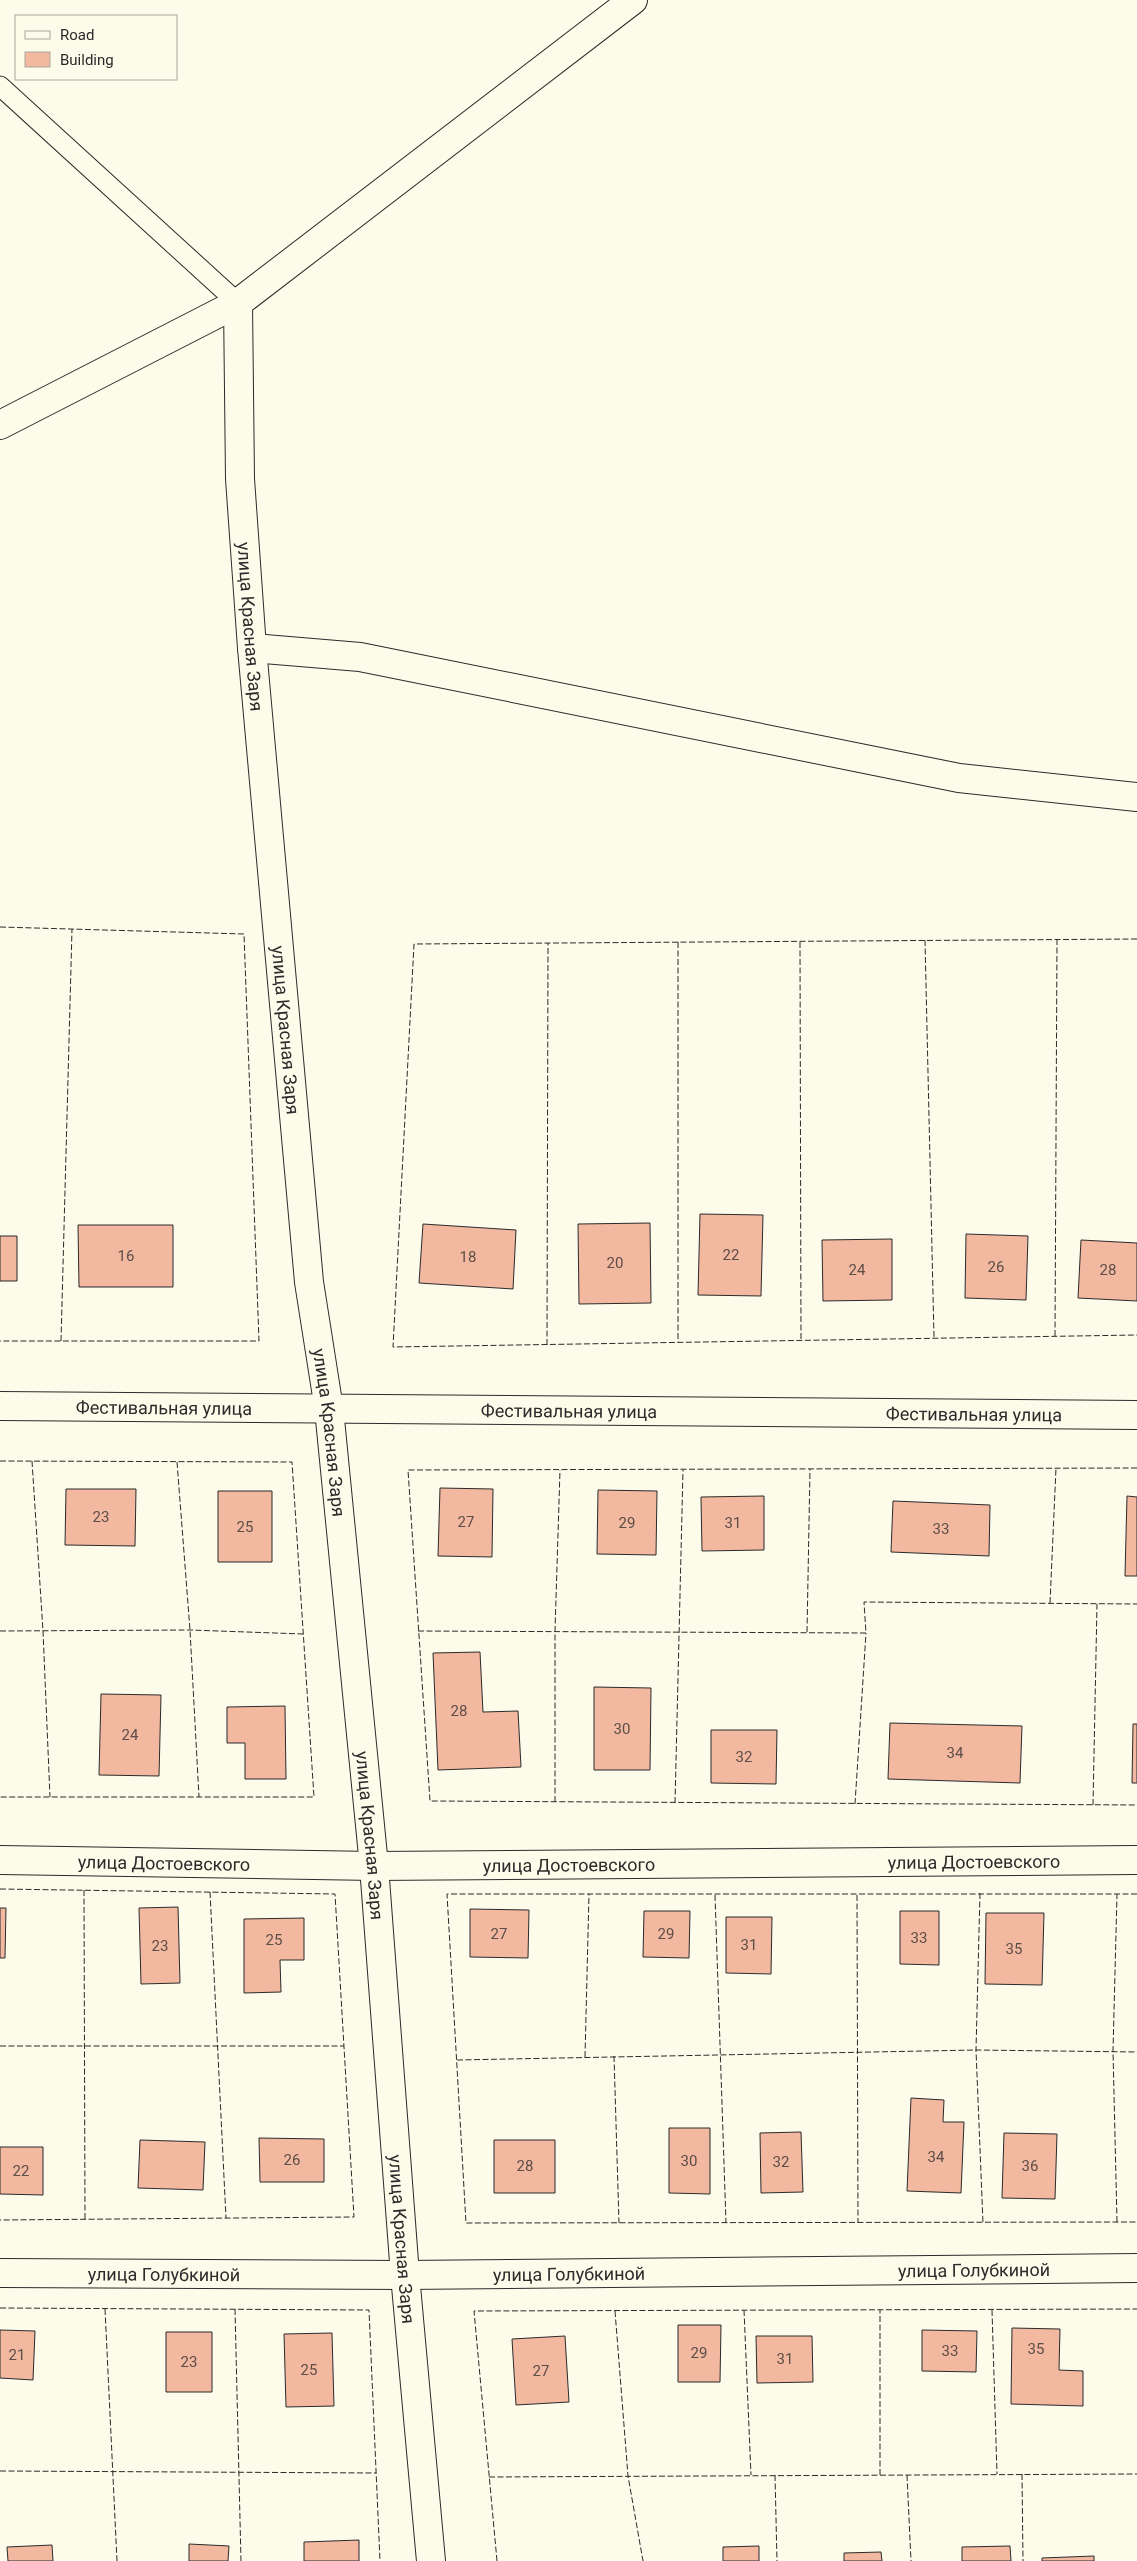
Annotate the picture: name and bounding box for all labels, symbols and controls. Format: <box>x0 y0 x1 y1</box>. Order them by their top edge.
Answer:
legend <box>15 15 178 80</box>
text: Road <box>60 26 94 44</box>
text: Building <box>60 51 114 69</box>
street label: улица Красная Заря <box>234 541 268 712</box>
street label: улица Красная Заря <box>268 945 304 1115</box>
house number: 22 <box>723 1246 739 1264</box>
house number: 16 <box>118 1247 134 1265</box>
house number: 18 <box>460 1248 476 1266</box>
house number: 20 <box>607 1254 623 1272</box>
house number: 26 <box>988 1258 1004 1276</box>
house number: 24 <box>849 1261 866 1279</box>
house number: 28 <box>1100 1261 1116 1279</box>
street label: улица Красная Заря <box>309 1347 350 1518</box>
street label: Фестивальная улица <box>76 1396 252 1418</box>
street label: Фестивальная улица <box>481 1399 657 1422</box>
street label: Фестивальная улица <box>886 1403 1062 1425</box>
house number: 23 <box>93 1508 109 1526</box>
house number: 27 <box>458 1513 474 1531</box>
house number: 29 <box>619 1514 635 1532</box>
house number: 31 <box>725 1514 741 1532</box>
house number: 25 <box>237 1518 253 1536</box>
house number: 33 <box>933 1520 949 1538</box>
house number: 28 <box>451 1702 467 1720</box>
house number: 30 <box>614 1720 630 1738</box>
house number: 24 <box>122 1726 139 1744</box>
house number: 34 <box>947 1744 964 1762</box>
house number: 32 <box>736 1748 752 1766</box>
street label: улица Красная Заря <box>352 1750 389 1921</box>
street label: улица Достоевского <box>888 1850 1060 1872</box>
street label: улица Достоевского <box>78 1851 250 1875</box>
street label: улица Достоевского <box>483 1853 655 1876</box>
house number: 27 <box>491 1925 507 1943</box>
house number: 29 <box>658 1925 674 1943</box>
house number: 33 <box>911 1929 927 1947</box>
house number: 25 <box>266 1931 282 1949</box>
house number: 31 <box>741 1936 757 1954</box>
house number: 23 <box>152 1937 168 1955</box>
house number: 35 <box>1006 1940 1022 1958</box>
house number: 34 <box>928 2148 945 2166</box>
house number: 26 <box>284 2151 300 2169</box>
house number: 30 <box>681 2152 697 2170</box>
house number: 32 <box>773 2153 789 2171</box>
street label: улица Красная Заря <box>385 2154 420 2325</box>
house number: 28 <box>517 2157 533 2175</box>
house number: 36 <box>1022 2157 1038 2175</box>
house number: 22 <box>13 2162 29 2180</box>
street label: улица Голубкиной <box>898 2258 1050 2281</box>
street label: улица Голубкиной <box>493 2262 645 2285</box>
street label: улица Голубкиной <box>88 2263 240 2285</box>
house number: 35 <box>1028 2340 1044 2358</box>
house number: 33 <box>942 2342 958 2360</box>
house number: 29 <box>691 2344 707 2362</box>
house number: 21 <box>9 2346 25 2364</box>
house number: 31 <box>777 2350 793 2368</box>
house number: 23 <box>181 2353 197 2371</box>
house number: 25 <box>301 2361 317 2379</box>
house number: 27 <box>533 2362 549 2380</box>

